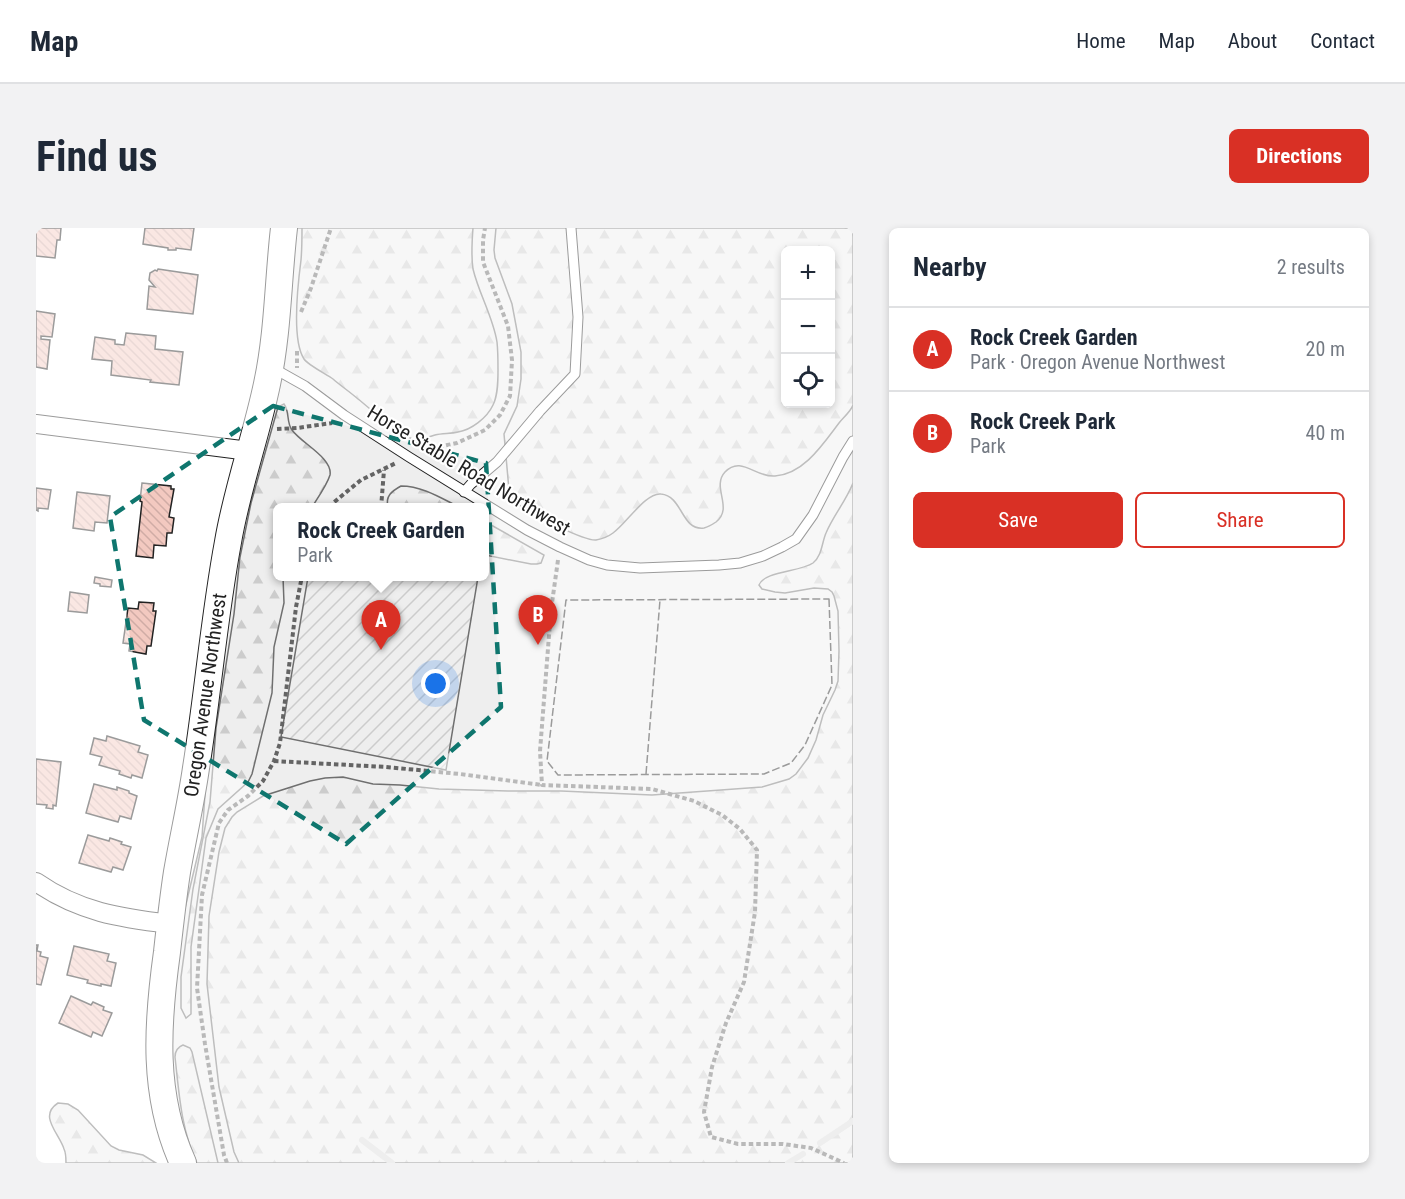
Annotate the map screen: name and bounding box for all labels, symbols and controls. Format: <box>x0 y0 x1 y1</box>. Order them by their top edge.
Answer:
text: Map <box>30 25 78 58</box>
text: Home <box>1076 29 1126 53</box>
text: Map <box>1159 29 1195 53</box>
text: About <box>1228 29 1277 53</box>
text: Contact <box>1310 29 1375 53</box>
button: Directions <box>1229 129 1369 183</box>
text: Find us <box>36 132 157 181</box>
map controls <box>781 246 835 408</box>
button: + <box>781 246 835 300</box>
text: Nearby <box>913 252 987 282</box>
text: 2 results <box>1277 255 1345 279</box>
button: − <box>781 300 835 354</box>
text: Rock Creek Garden <box>970 325 1138 350</box>
text: A <box>927 337 938 361</box>
text: 20 m <box>1306 337 1345 361</box>
text: Park · Oregon Avenue Northwest <box>970 350 1225 374</box>
button: locate <box>781 354 835 408</box>
street label: Horse Stable Road Northwest <box>363 400 575 540</box>
text: Rock Creek Park <box>970 409 1116 434</box>
text: B <box>927 421 938 445</box>
text: 40 m <box>1306 421 1345 445</box>
text: Park <box>970 434 1006 458</box>
button: Save <box>913 492 1123 548</box>
button: Share <box>1135 492 1345 548</box>
popup <box>273 503 489 581</box>
text: Rock Creek Garden <box>297 518 465 543</box>
text: Park <box>297 543 333 567</box>
street label: Oregon Avenue Northwest <box>179 591 231 798</box>
pin: B <box>518 596 558 645</box>
pin: A <box>362 600 400 650</box>
your location <box>421 669 450 698</box>

